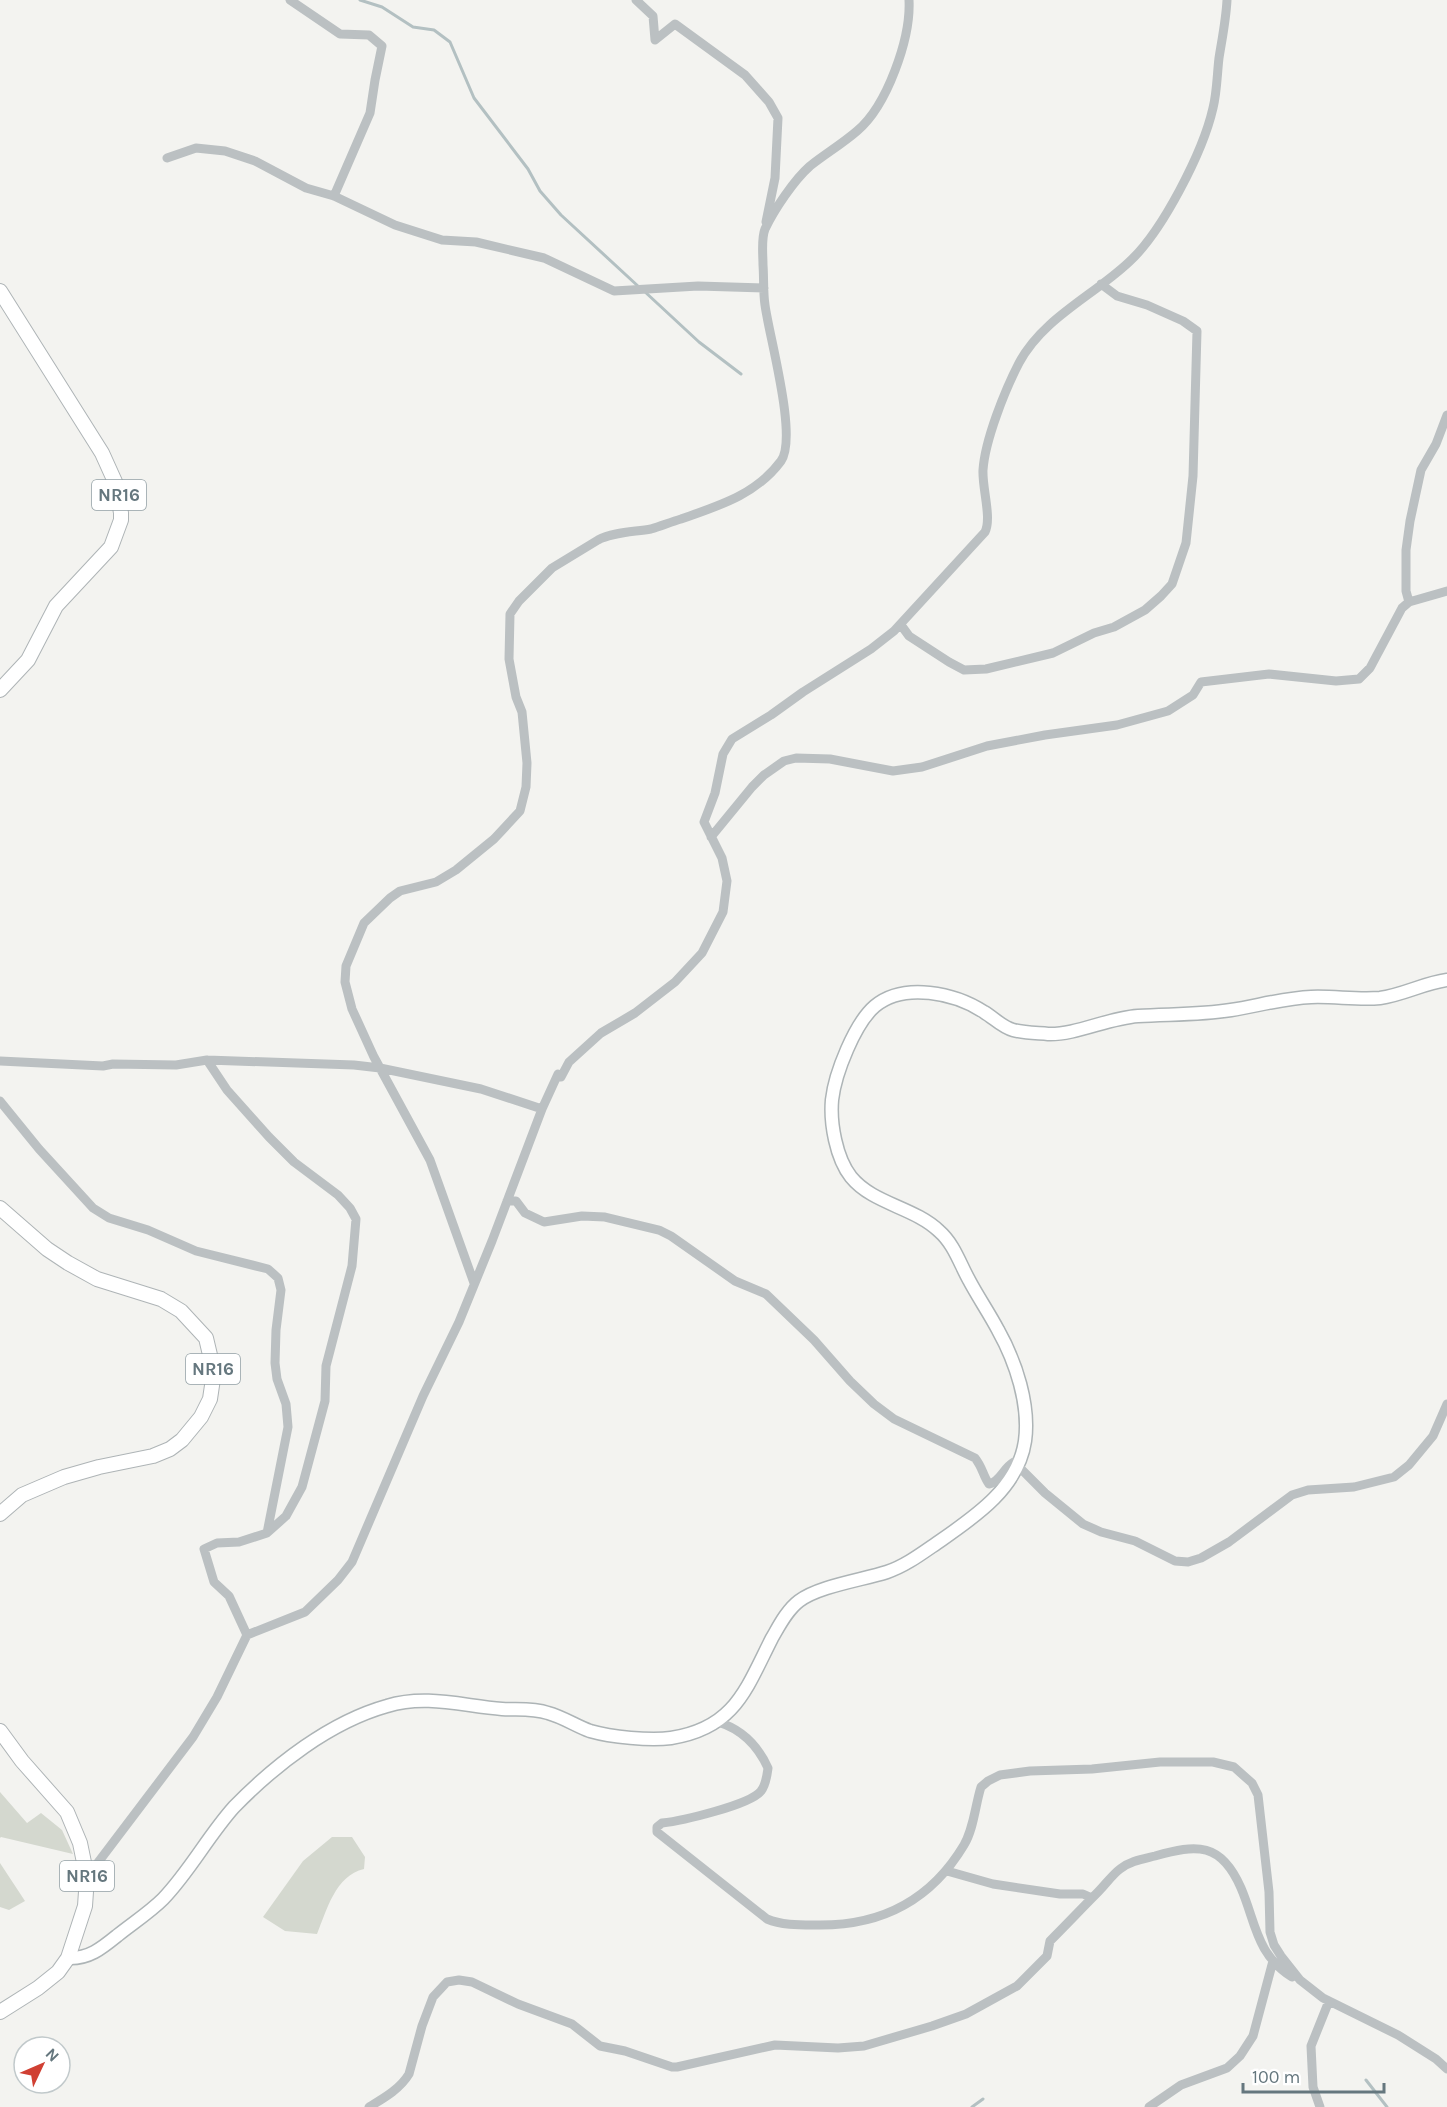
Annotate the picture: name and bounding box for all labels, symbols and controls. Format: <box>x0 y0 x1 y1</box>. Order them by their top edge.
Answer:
road number: NR16 <box>92 480 146 510</box>
road number: NR16 <box>186 1354 240 1384</box>
road number: NR16 <box>60 1861 114 1891</box>
north arrow <box>12 2035 72 2095</box>
text: N <box>42 2044 63 2066</box>
scale bar <box>1243 2056 1384 2094</box>
text: 100 m <box>1252 2066 1300 2088</box>

